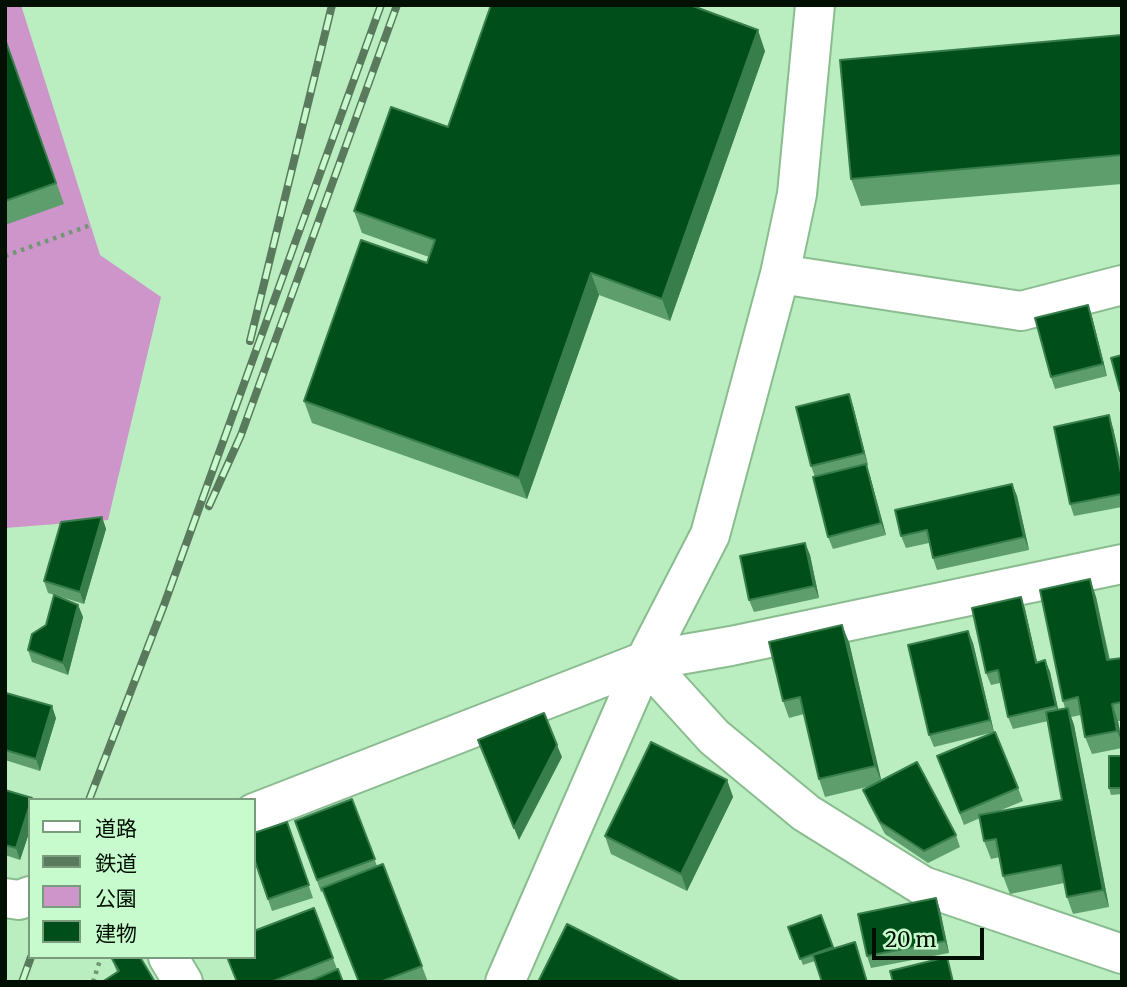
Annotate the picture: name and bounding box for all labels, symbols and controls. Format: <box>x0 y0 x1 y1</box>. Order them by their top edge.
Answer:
legend <box>28 798 256 959</box>
text: 道路 <box>95 815 137 842</box>
text: 鉄道 <box>95 850 137 877</box>
text: 公園 <box>95 885 137 912</box>
scale bar <box>875 914 987 958</box>
text: 建物 <box>95 920 137 947</box>
text: 20 m <box>885 926 936 953</box>

